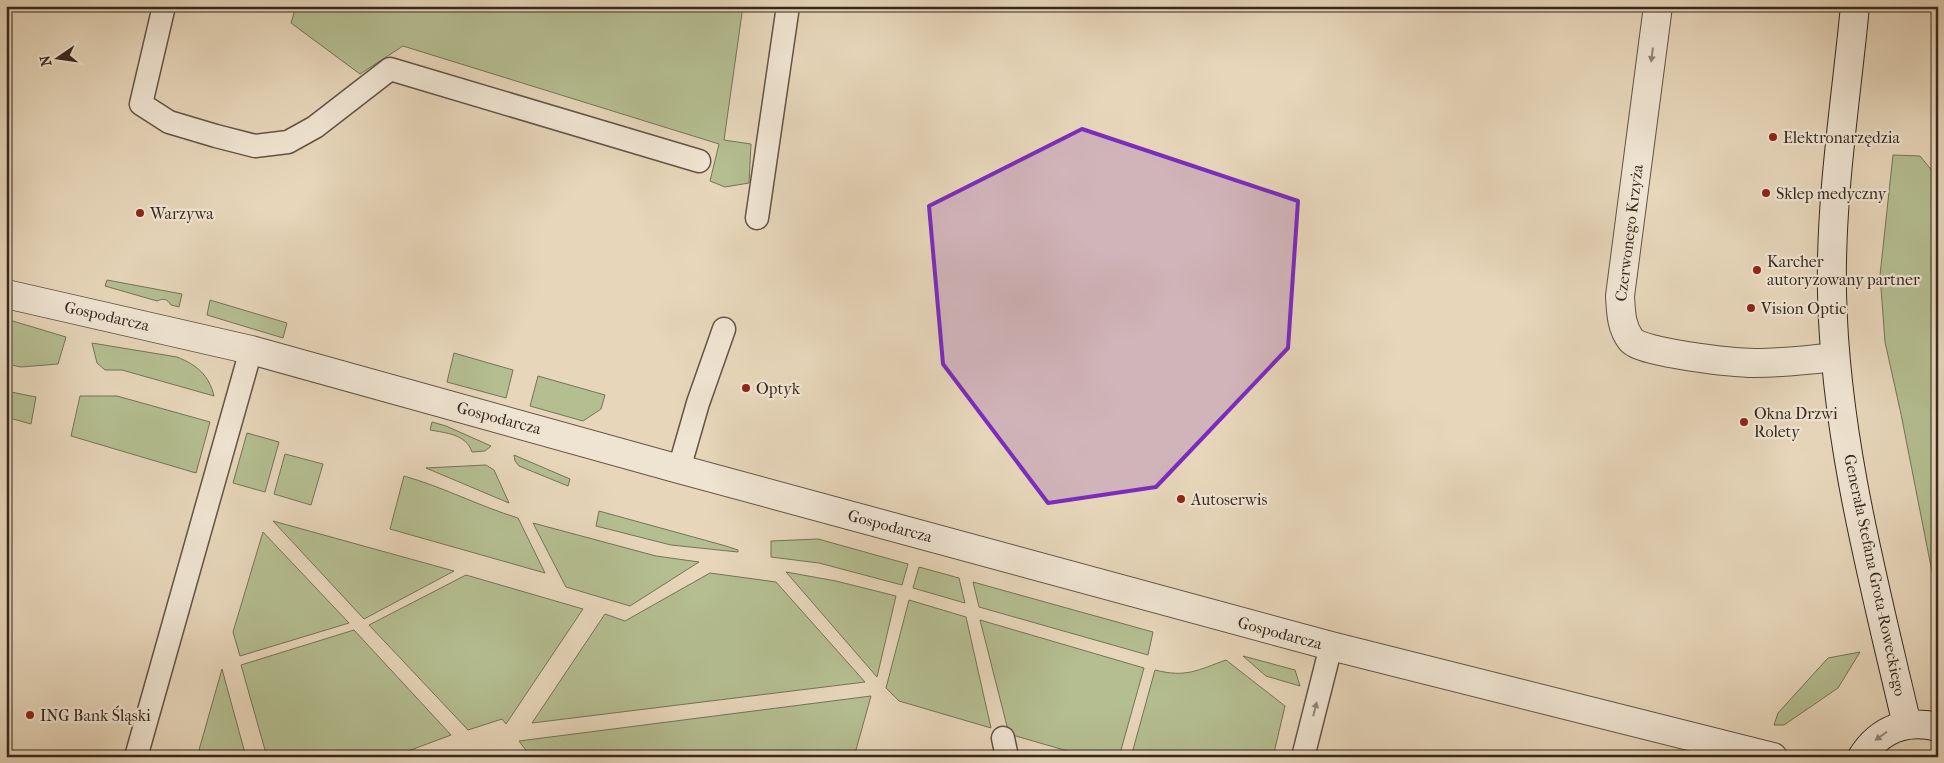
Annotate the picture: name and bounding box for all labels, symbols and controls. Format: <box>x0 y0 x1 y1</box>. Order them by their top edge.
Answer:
north arrow <box>32 32 82 82</box>
one-way arrow <box>1647 47 1655 63</box>
text: N <box>36 53 55 68</box>
place label: Elektronarzędzia <box>1783 128 1901 147</box>
marker: Elektronarzędzia <box>1767 131 1779 143</box>
street label: Czerwonego Krzyża <box>1611 163 1647 303</box>
place label: Sklep medyczny <box>1776 184 1887 203</box>
marker: Sklep medyczny <box>1760 187 1772 199</box>
place label: Warzywa <box>149 204 214 223</box>
marker: Warzywa <box>134 207 146 219</box>
place label: Karcher autoryzowany partner <box>1767 252 1920 289</box>
marker: Karcher autoryzowany partner <box>1751 264 1763 276</box>
street label: Gospodarcza <box>63 297 152 335</box>
place label: Vision Optic <box>1760 299 1846 318</box>
marker: Vision Optic <box>1745 302 1757 314</box>
place label: Optyk <box>756 379 801 398</box>
marker: Optyk <box>740 382 752 394</box>
street label: Gospodarcza <box>455 398 544 439</box>
place label: Okna Drzwi Rolety <box>1754 404 1838 441</box>
marker: Okna Drzwi Rolety <box>1738 416 1750 428</box>
street label: Generała Stefana Grota-Roweckiego <box>1840 452 1910 698</box>
place label: Autoserwis <box>1190 490 1267 509</box>
marker: Autoserwis <box>1175 493 1187 505</box>
street label: Gospodarcza <box>846 506 935 547</box>
street label: Gospodarcza <box>1236 613 1325 654</box>
one-way arrow <box>1311 702 1319 717</box>
place label: ING Bank Śląski <box>40 705 151 725</box>
marker: ING Bank Śląski <box>24 709 36 721</box>
one-way arrow <box>1874 731 1888 741</box>

